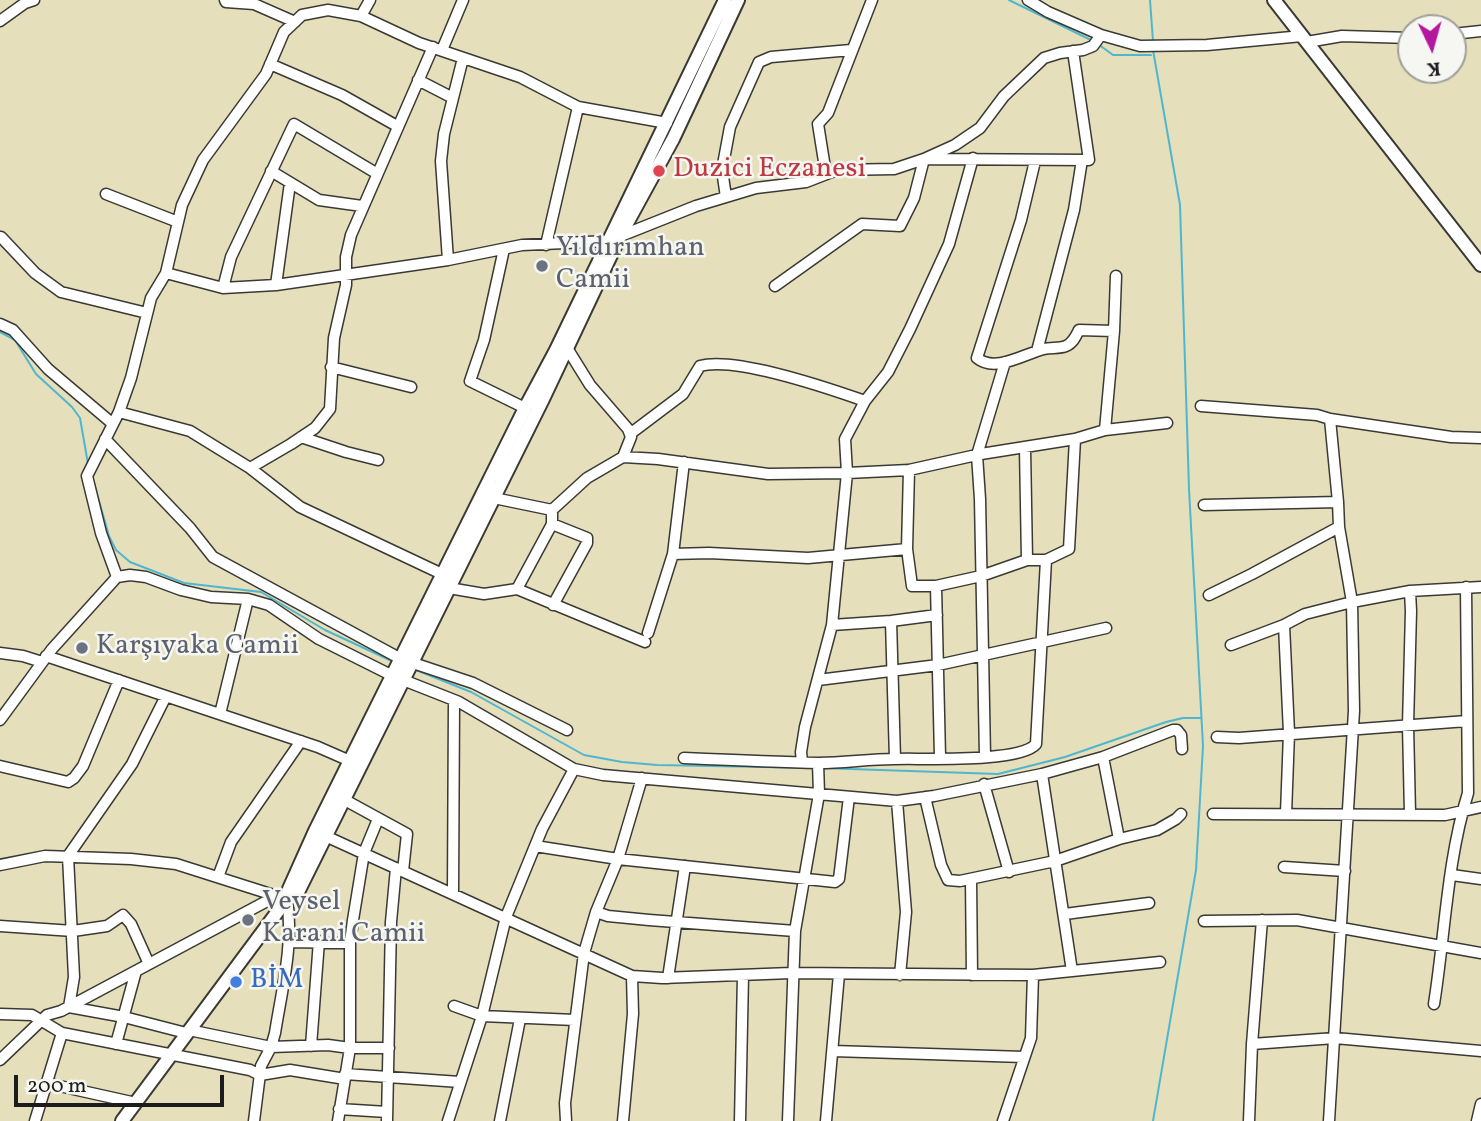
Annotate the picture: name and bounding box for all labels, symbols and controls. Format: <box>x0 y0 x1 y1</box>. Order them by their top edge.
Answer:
north arrow <box>1397 14 1467 84</box>
text: K <box>1426 54 1442 81</box>
place label: Duzici Eczanesi <box>673 154 866 188</box>
marker: Duzici Eczanesi <box>651 163 667 179</box>
place label: Yıldırımhan Camii <box>556 233 705 299</box>
marker: Yıldırımhan Camii <box>534 258 550 274</box>
place label: Karşıyaka Camii <box>96 631 299 665</box>
marker: Karşıyaka Camii <box>74 640 90 656</box>
place label: Veysel Karani Camii <box>262 887 425 953</box>
marker: Veysel Karani Camii <box>240 912 256 928</box>
place label: BİM <box>250 965 303 999</box>
marker: BİM <box>228 974 244 990</box>
scale bar <box>18 1062 228 1106</box>
text: 200 m <box>27 1072 87 1101</box>

